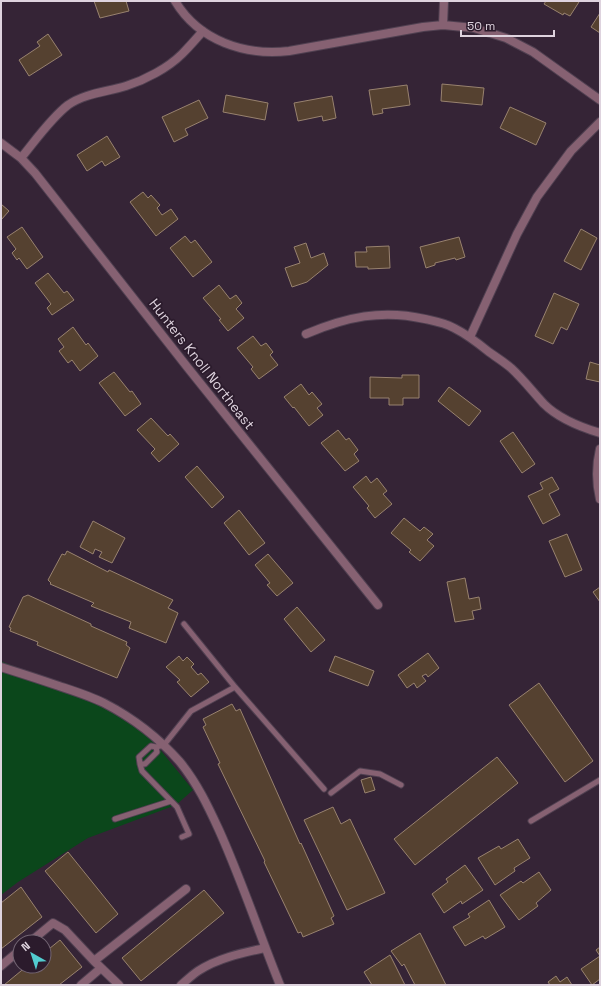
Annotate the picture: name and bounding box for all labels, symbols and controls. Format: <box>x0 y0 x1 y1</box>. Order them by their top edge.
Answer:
scale bar <box>461 12 554 38</box>
text: 50 m <box>467 18 495 34</box>
street label: Hunters Knoll Northeast <box>145 295 259 433</box>
north arrow <box>12 934 52 974</box>
text: N <box>18 938 33 954</box>

